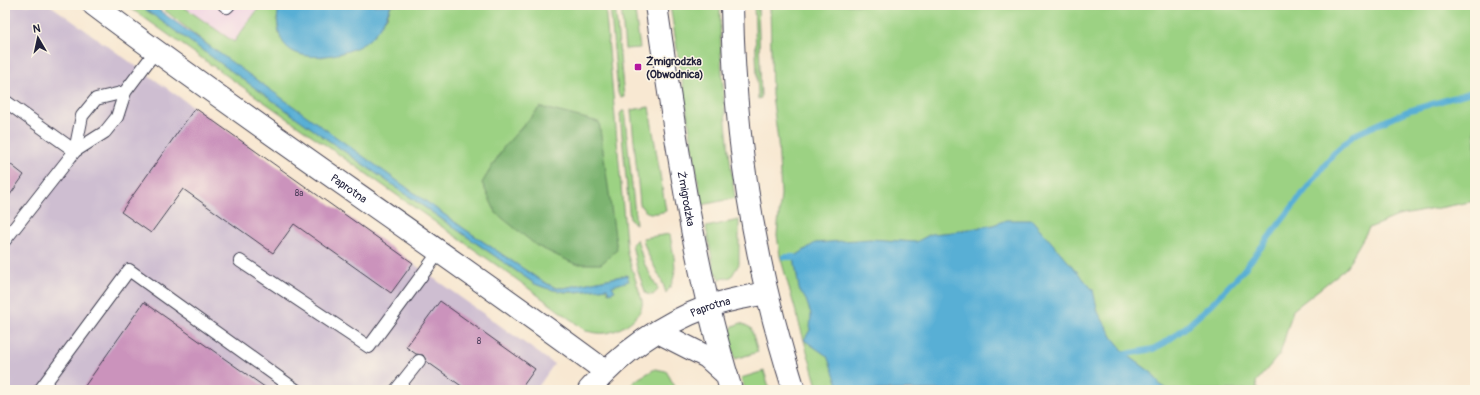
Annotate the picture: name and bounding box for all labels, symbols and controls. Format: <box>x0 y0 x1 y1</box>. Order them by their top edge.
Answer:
north arrow <box>18 18 58 58</box>
text: N <box>32 22 42 36</box>
place label: Żmigrodzka (Obwodnica) <box>646 55 703 81</box>
marker: Żmigrodzka (Obwodnica) <box>633 62 643 72</box>
street label: Żmigrodzka <box>675 170 697 227</box>
street label: Paprotna <box>328 171 369 206</box>
house number: 8a <box>295 188 303 199</box>
street label: Paprotna <box>688 294 732 320</box>
house number: 8 <box>477 336 482 347</box>

